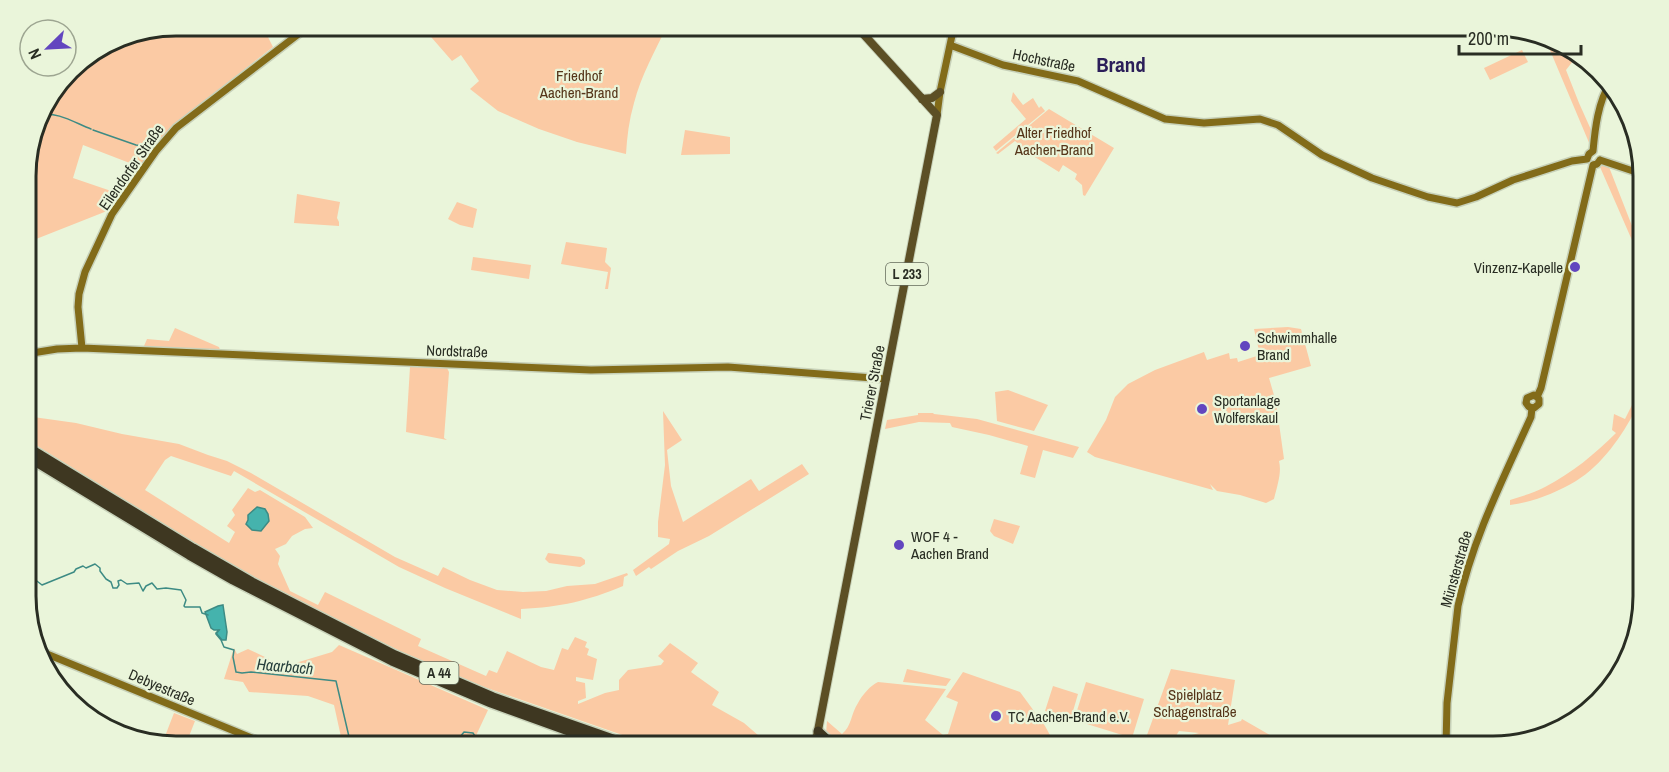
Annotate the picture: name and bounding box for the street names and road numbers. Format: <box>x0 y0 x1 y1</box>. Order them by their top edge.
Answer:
street label: Hochstraße <box>1011 43 1077 77</box>
street label: Eilendorfer Straße <box>94 120 169 214</box>
road number: L 233 <box>886 263 928 285</box>
street label: Nordstraße <box>426 339 488 363</box>
street label: Trierer Straße <box>854 343 890 423</box>
street label: Münsterstraße <box>1435 528 1477 610</box>
road number: A 44 <box>420 662 458 684</box>
street label: Debyestraße <box>125 664 199 710</box>

